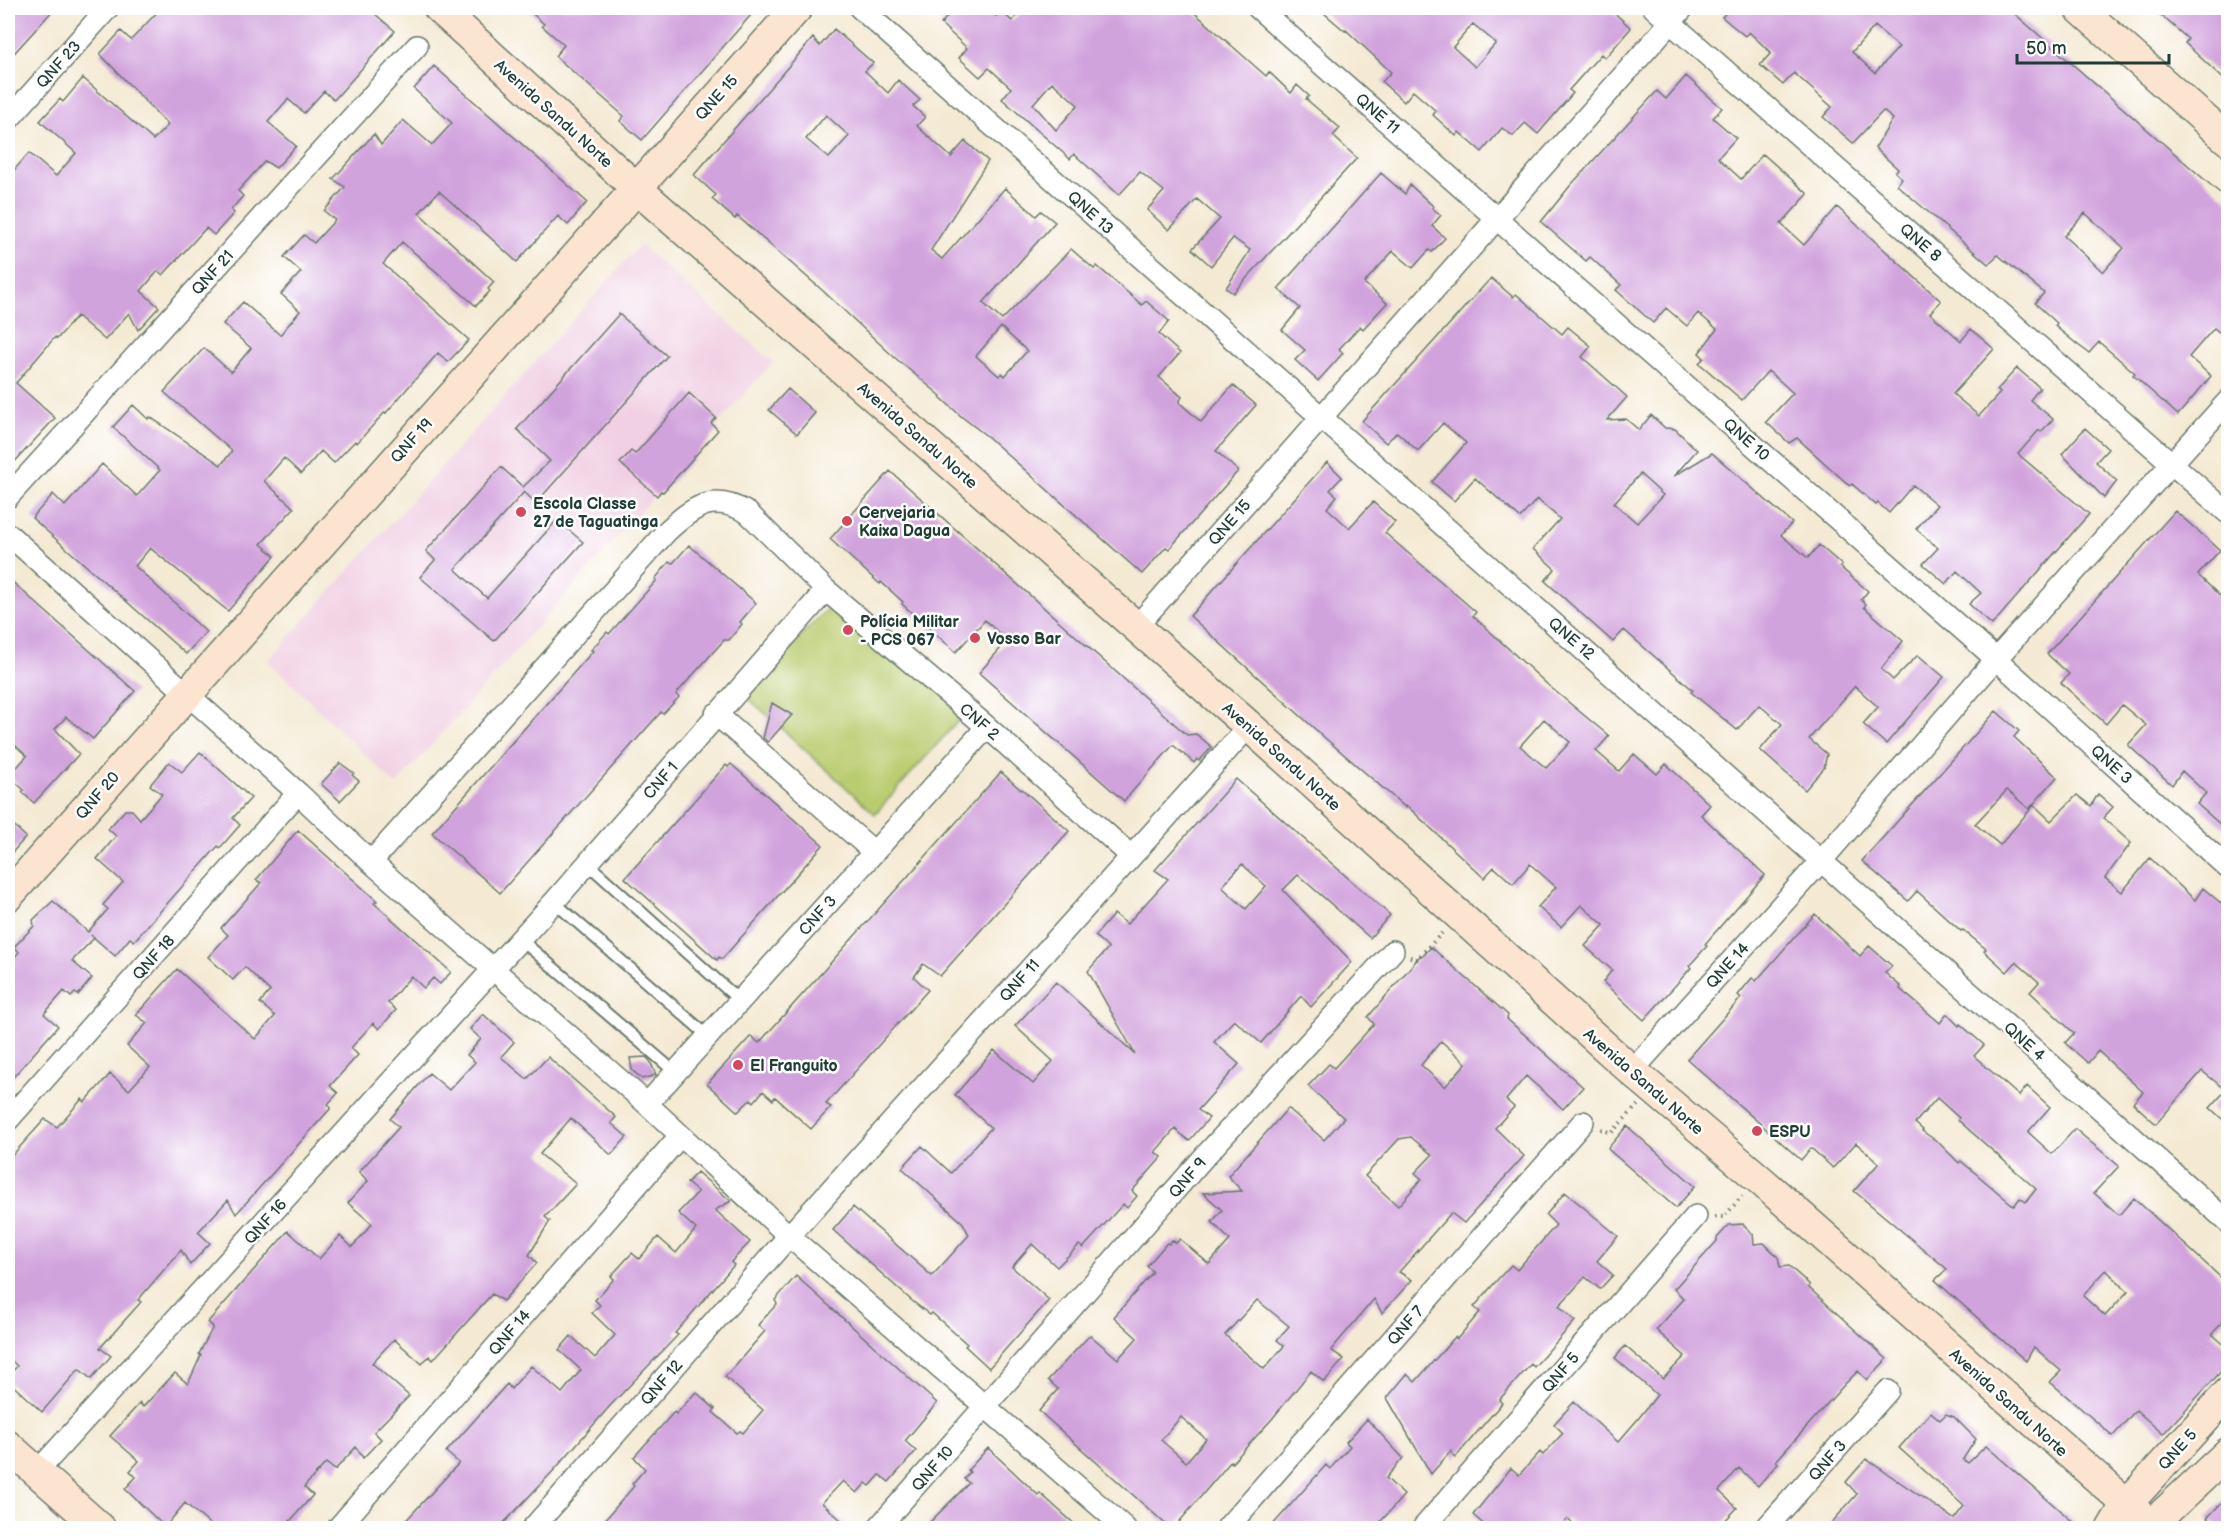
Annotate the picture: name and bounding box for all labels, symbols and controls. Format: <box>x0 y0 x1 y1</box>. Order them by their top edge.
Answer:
scale bar <box>2017 27 2168 65</box>
street label: QNF 23 <box>33 37 85 93</box>
text: 50 m <box>2026 38 2067 59</box>
street label: Avenida Sandu Norte <box>490 56 616 173</box>
street label: QNE 15 <box>692 71 742 125</box>
street label: QNE 11 <box>1351 90 1403 138</box>
street label: QNE 13 <box>1063 188 1117 239</box>
street label: QNE 8 <box>1895 220 1945 266</box>
street label: QNF 21 <box>188 247 238 299</box>
street label: Avenida Sandu Norte <box>853 379 981 494</box>
street label: QNF 19 <box>387 415 437 467</box>
street label: QNE 10 <box>1719 415 1773 465</box>
place label: Escola Classe 27 de Taguatinga <box>533 495 658 532</box>
street label: QNE 15 <box>1205 496 1255 550</box>
place label: Cervejaria Kaixa Dagua <box>859 504 950 541</box>
marker: Escola Classe 27 de Taguatinga <box>514 505 528 519</box>
marker: Cervejaria Kaixa Dagua <box>840 514 854 528</box>
place label: Polícia Militar - PCS 067 <box>860 613 959 650</box>
street label: QNE 12 <box>1544 614 1598 665</box>
marker: Polícia Militar - PCS 067 <box>841 623 855 637</box>
place label: Vosso Bar <box>987 630 1061 649</box>
marker: Vosso Bar <box>968 631 982 645</box>
street label: Avenida Sandu Norte <box>1218 699 1344 816</box>
street label: CNF 2 <box>955 700 1003 745</box>
street label: QNE 3 <box>2086 742 2136 789</box>
street label: CNF 1 <box>640 758 683 804</box>
street label: QNF 20 <box>72 768 124 824</box>
street label: CNF 3 <box>795 892 841 940</box>
street label: QNF 18 <box>129 932 179 984</box>
street label: QNE 14 <box>1703 939 1754 993</box>
street label: QNF 11 <box>996 956 1044 1006</box>
street label: QNE 4 <box>1999 1019 2049 1066</box>
street label: Avenida Sandu Norte <box>1579 1025 1707 1140</box>
place label: El Franguito <box>750 1057 838 1076</box>
marker: El Franguito <box>731 1058 745 1072</box>
place label: ESPU <box>1769 1123 1811 1142</box>
marker: ESPU <box>1750 1124 1764 1138</box>
street label: QNF 9 <box>1165 1154 1211 1202</box>
street label: QNF 16 <box>241 1195 291 1249</box>
street label: QNF 7 <box>1384 1302 1428 1349</box>
street label: QNF 14 <box>485 1306 535 1360</box>
street label: Avenida Sandu Norte <box>1945 1345 2071 1462</box>
street label: QNF 5 <box>1538 1349 1584 1397</box>
street label: QNF 12 <box>637 1356 687 1410</box>
street label: QNE 5 <box>2155 1426 2201 1474</box>
street label: QNF 3 <box>1805 1436 1851 1485</box>
street label: QNF 10 <box>908 1442 958 1496</box>

